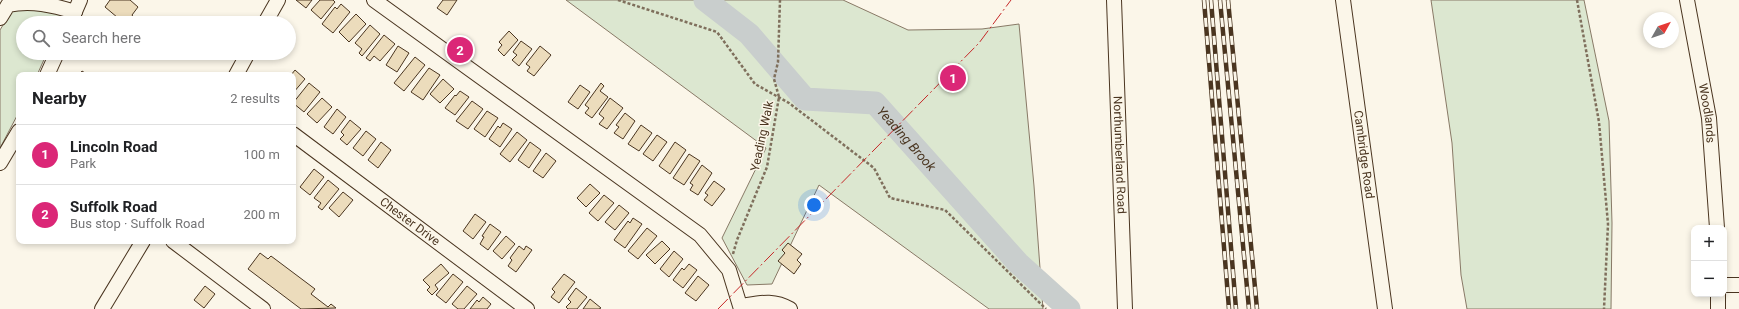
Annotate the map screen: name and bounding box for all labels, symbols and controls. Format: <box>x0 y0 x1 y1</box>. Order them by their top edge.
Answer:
north arrow <box>1643 12 1679 48</box>
search box <box>16 16 296 60</box>
icon: search <box>30 27 52 49</box>
text: Search here <box>62 29 141 47</box>
pin: 2 <box>447 35 473 65</box>
pin: 1 <box>940 63 966 93</box>
street label: Woodlands <box>1696 82 1718 143</box>
text: Nearby <box>32 88 87 108</box>
text: 2 results <box>230 91 280 106</box>
street label: Northumberland Road <box>1110 96 1129 214</box>
street label: Yeading Walk <box>748 99 776 173</box>
water label: Yeading Brook <box>874 104 939 174</box>
street label: Cambridge Road <box>1351 110 1377 200</box>
text: Lincoln Road <box>70 138 157 156</box>
text: 1 <box>41 147 49 162</box>
text: 100 m <box>243 147 280 162</box>
text: Park <box>70 156 96 171</box>
street label: Chester Drive <box>377 194 443 248</box>
your location <box>804 195 824 215</box>
text: Suffolk Road <box>70 198 157 216</box>
text: 2 <box>41 207 49 222</box>
text: 200 m <box>243 207 280 222</box>
text: Bus stop · Suffolk Road <box>70 216 205 231</box>
map controls <box>1691 225 1727 297</box>
button: + <box>1691 225 1727 261</box>
button: − <box>1691 261 1727 297</box>

